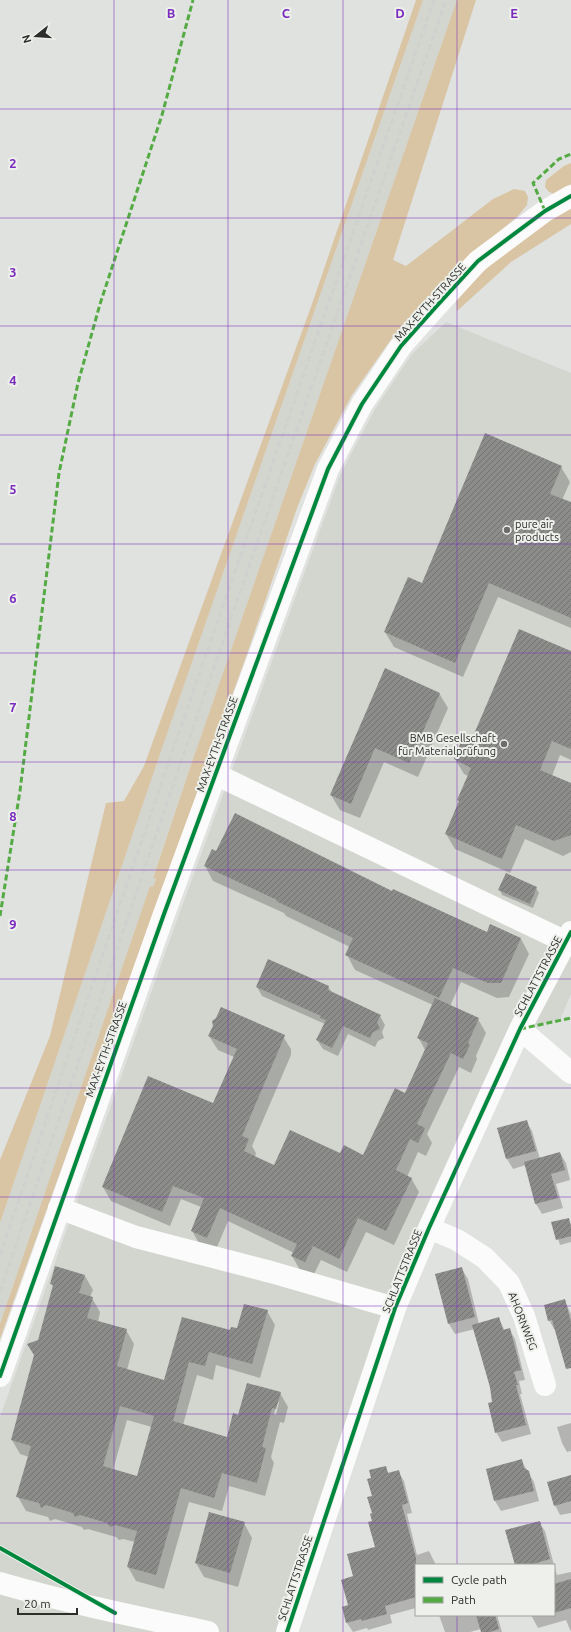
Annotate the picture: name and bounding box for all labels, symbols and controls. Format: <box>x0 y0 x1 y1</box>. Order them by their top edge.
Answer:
text: B <box>167 6 176 20</box>
text: C <box>282 6 291 20</box>
text: D <box>395 6 405 20</box>
text: E <box>510 6 518 20</box>
north arrow <box>16 16 56 56</box>
text: N <box>19 33 33 45</box>
text: 2 <box>9 156 17 170</box>
street label: MAX-EYTH-STRASSE <box>392 261 468 343</box>
text: 3 <box>9 265 17 279</box>
text: 4 <box>9 373 17 387</box>
text: 5 <box>9 482 17 496</box>
place label: pure air products <box>515 518 559 543</box>
marker: pure air products <box>502 525 512 535</box>
text: 6 <box>9 591 17 605</box>
street label: MAX-EYTH-STRASSE <box>194 695 240 793</box>
text: 7 <box>9 700 17 714</box>
place label: BMB Gesellschaft für Materialprüfung <box>398 732 497 757</box>
marker: BMB Gesellschaft für Materialprüfung <box>499 739 509 749</box>
text: 8 <box>9 809 17 823</box>
text: 9 <box>9 917 17 931</box>
street label: SCHLATTSTRASSE <box>512 934 564 1018</box>
street label: MAX-EYTH-STRASSE <box>83 1000 129 1098</box>
street label: SCHLATTSTRASSE <box>380 1227 424 1315</box>
street label: AHORNWEG <box>506 1290 540 1352</box>
street label: SCHLATTSTRASSE <box>276 1534 314 1622</box>
legend <box>415 1564 555 1616</box>
text: Cycle path <box>451 1573 507 1586</box>
scale bar <box>18 1590 77 1616</box>
text: Path <box>451 1593 476 1606</box>
text: 20 m <box>24 1597 51 1610</box>

